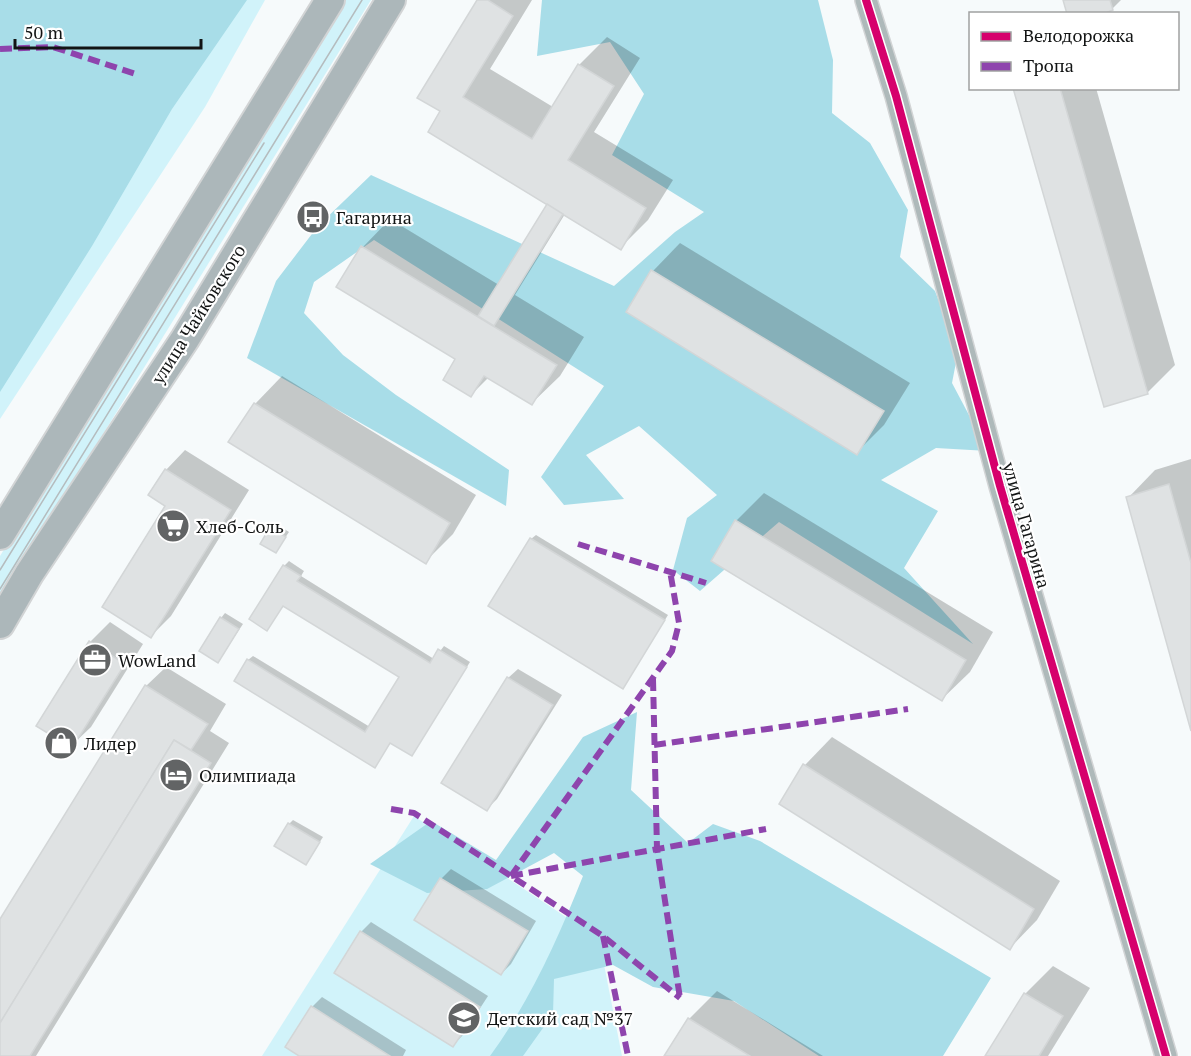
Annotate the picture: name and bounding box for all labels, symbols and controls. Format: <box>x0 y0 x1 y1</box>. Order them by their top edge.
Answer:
scale bar <box>15 12 201 50</box>
legend <box>969 12 1179 90</box>
text: 50 m <box>24 20 64 44</box>
text: Велодорожка <box>1023 23 1134 47</box>
text: Тропа <box>1023 53 1074 77</box>
bus stop icon: Гагарина <box>295 199 331 235</box>
place label: Гагарина <box>336 205 412 229</box>
street label: улица Чайковского <box>145 240 251 389</box>
street label: улица Гагарина <box>997 458 1056 591</box>
supermarket icon: Хлеб-Соль <box>155 508 191 544</box>
place label: Хлеб-Соль <box>196 514 284 538</box>
office icon: WowLand <box>77 642 113 678</box>
place label: WowLand <box>118 648 196 672</box>
shop icon: Лидер <box>43 725 79 761</box>
place label: Лидер <box>83 731 136 755</box>
hotel icon: Олимпиада <box>158 757 194 793</box>
place label: Олимпиада <box>199 763 296 787</box>
school or university icon: Детский сад №37 <box>446 1000 482 1036</box>
place label: Детский сад №37 <box>487 1006 633 1030</box>

